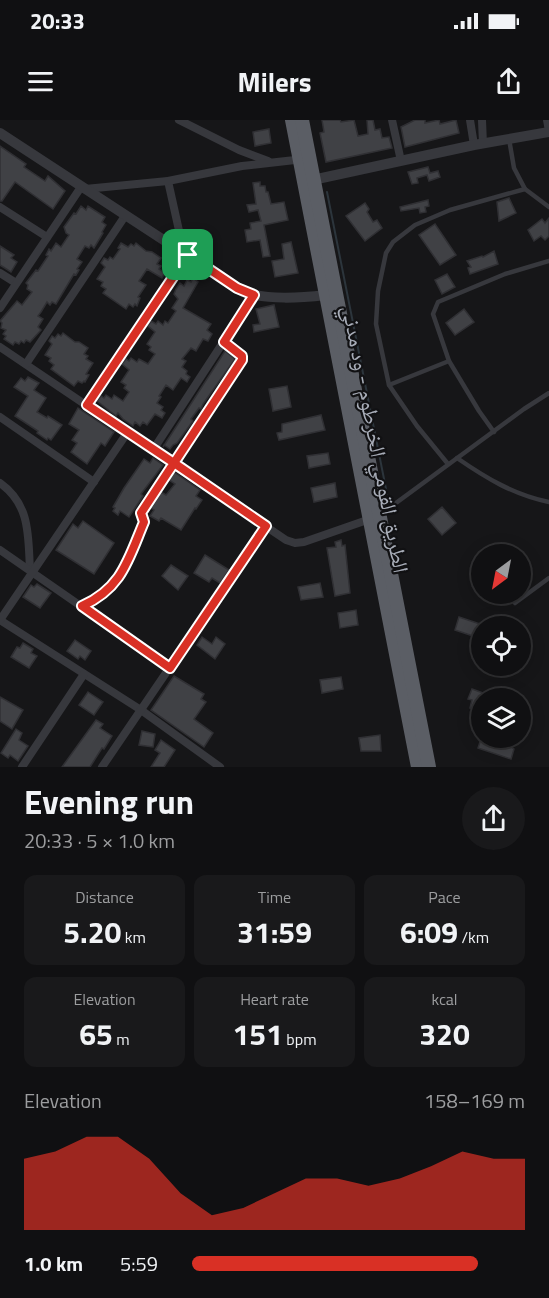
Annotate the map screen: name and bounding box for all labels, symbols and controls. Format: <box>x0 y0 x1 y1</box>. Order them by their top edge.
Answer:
text: 20:33 <box>30 4 85 38</box>
text: Milers <box>238 61 311 102</box>
icon: menu <box>24 65 57 98</box>
icon: share <box>492 65 525 98</box>
pin <box>162 229 213 280</box>
icon: arrive <box>171 238 204 271</box>
street label: الطريق القومي الخرطوم - ود مدني <box>333 302 419 576</box>
north arrow <box>471 544 531 604</box>
map controls <box>471 544 531 748</box>
button: locate <box>471 616 531 676</box>
button: layers <box>471 688 531 748</box>
text: Evening run <box>24 777 194 827</box>
button: share <box>462 787 525 850</box>
text: 20:33 · 5 × 1.0 km <box>24 825 175 856</box>
text: Distance <box>75 885 134 909</box>
text: Time <box>258 885 291 909</box>
text: Pace <box>428 885 461 909</box>
text: 5.20 <box>63 909 121 955</box>
text: 31:59 <box>237 909 312 955</box>
text: 6:09 <box>400 909 458 955</box>
text: km <box>121 925 146 949</box>
text: /km <box>458 925 489 949</box>
text: Elevation <box>73 987 136 1011</box>
text: Heart rate <box>240 987 309 1011</box>
text: kcal <box>431 987 458 1011</box>
text: 65 <box>79 1011 113 1057</box>
text: 151 <box>232 1011 283 1057</box>
text: 320 <box>419 1011 470 1057</box>
text: m <box>113 1027 130 1051</box>
text: bpm <box>283 1027 317 1051</box>
text: Elevation <box>24 1085 102 1116</box>
text: 158–169 m <box>424 1085 525 1116</box>
text: 1.0 km <box>24 1248 83 1279</box>
text: 5:59 <box>120 1248 158 1279</box>

